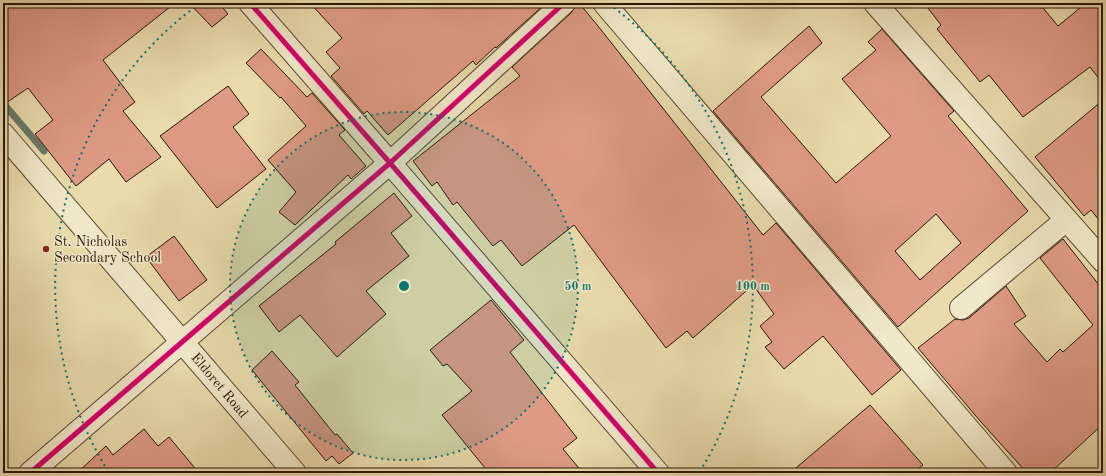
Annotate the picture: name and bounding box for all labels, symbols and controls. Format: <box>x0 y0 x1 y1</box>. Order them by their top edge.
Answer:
place label: St. Nicholas Secondary School <box>54 235 161 265</box>
marker: St. Nicholas Secondary School <box>41 244 51 254</box>
centre of rings <box>397 279 411 293</box>
text: 50 m <box>565 280 592 293</box>
text: 100 m <box>736 281 770 293</box>
street label: Eldoret Road <box>188 351 250 421</box>

